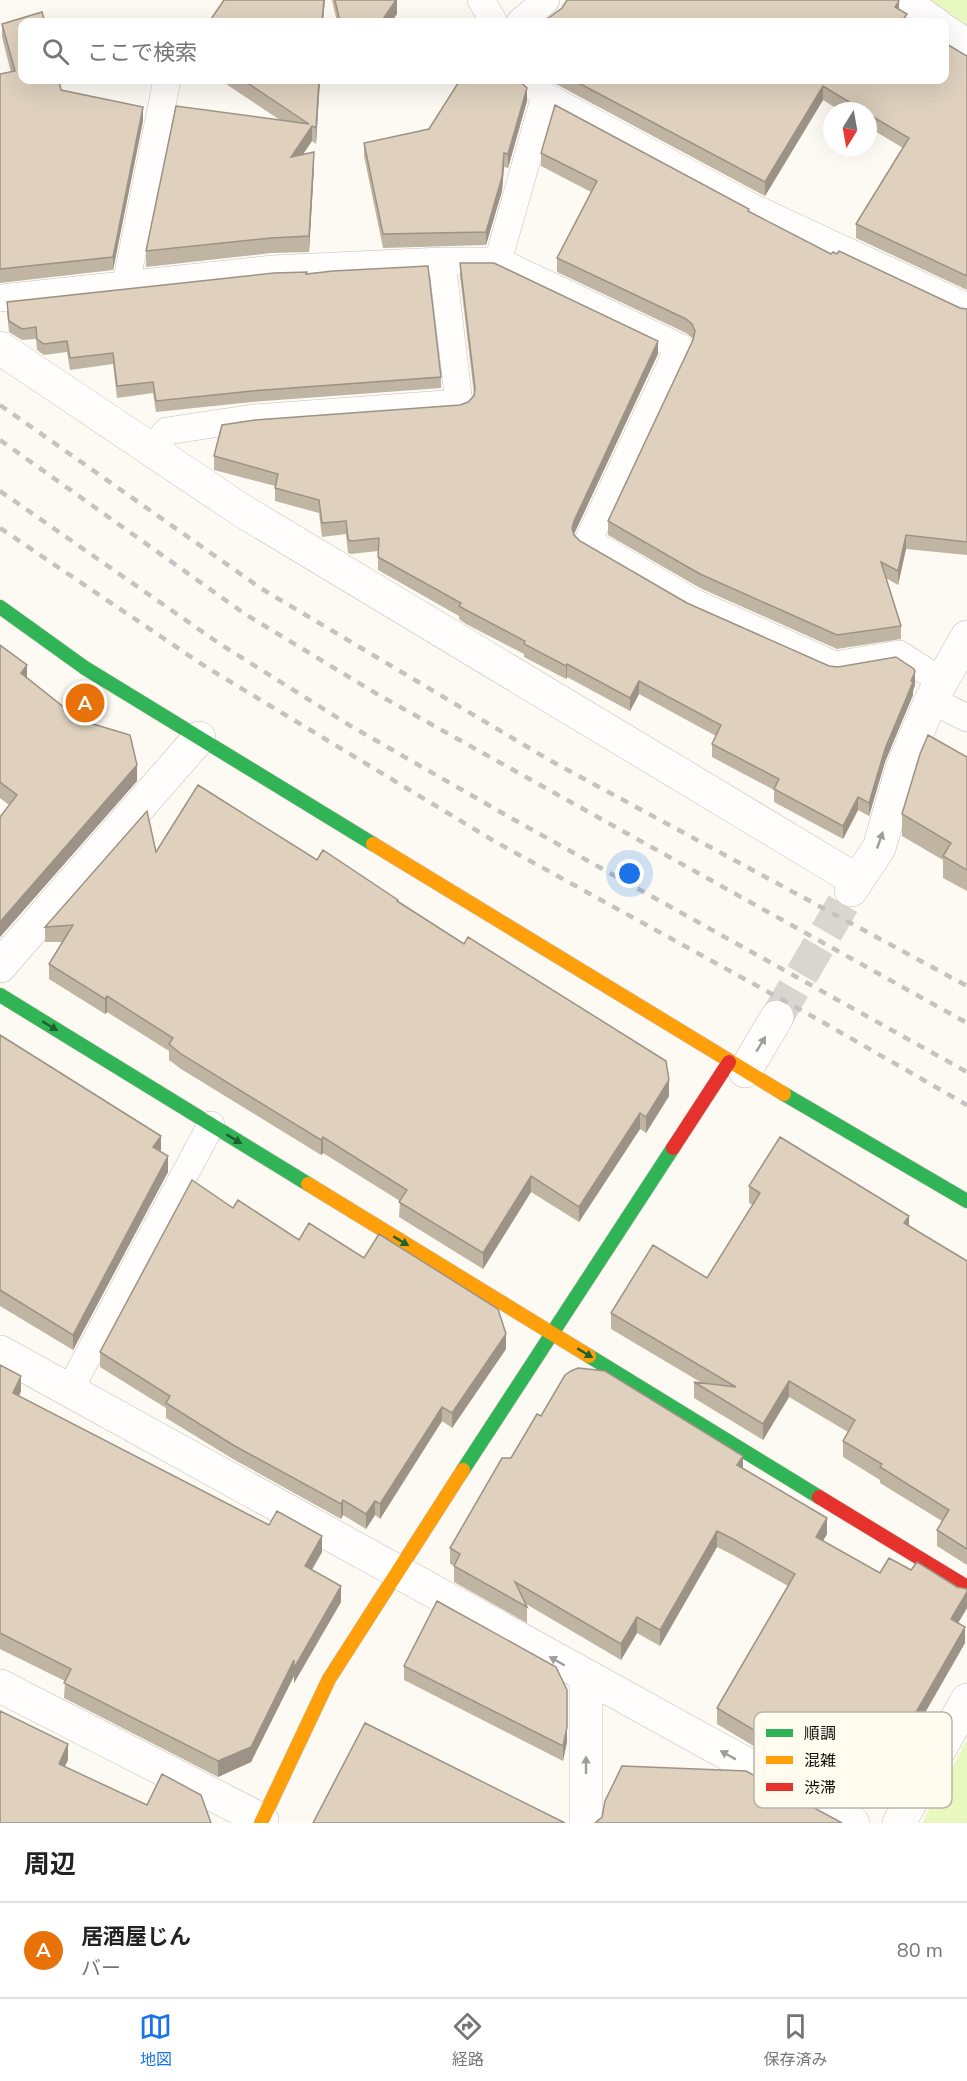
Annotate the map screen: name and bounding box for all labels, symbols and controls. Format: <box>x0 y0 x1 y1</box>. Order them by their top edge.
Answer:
search box <box>18 18 949 84</box>
icon: search <box>39 35 72 68</box>
text: ここで検索 <box>87 38 197 68</box>
north arrow <box>823 102 877 156</box>
pin: A <box>66 680 104 726</box>
one-way arrow <box>876 831 886 849</box>
your location <box>615 859 644 888</box>
one-way arrow <box>42 1021 58 1032</box>
one-way arrow <box>756 1035 766 1052</box>
one-way arrow <box>226 1133 242 1144</box>
one-way arrow <box>392 1235 409 1246</box>
one-way arrow <box>577 1348 593 1359</box>
one-way arrow <box>548 1656 565 1666</box>
legend <box>754 1712 952 1808</box>
text: 順調 <box>804 1723 836 1745</box>
one-way arrow <box>719 1750 736 1760</box>
text: 混雑 <box>804 1750 836 1772</box>
one-way arrow <box>581 1755 591 1774</box>
text: 渋滞 <box>804 1777 836 1799</box>
text: 周辺 <box>24 1847 76 1882</box>
text: 居酒屋じん <box>81 1922 191 1952</box>
text: A <box>36 1937 51 1964</box>
text: 80 m <box>897 1937 943 1964</box>
text: バー <box>81 1955 121 1982</box>
tab: 地図 <box>139 2010 172 2071</box>
tab: 経路 <box>451 2010 484 2071</box>
tab: 保存済み <box>763 2010 827 2071</box>

